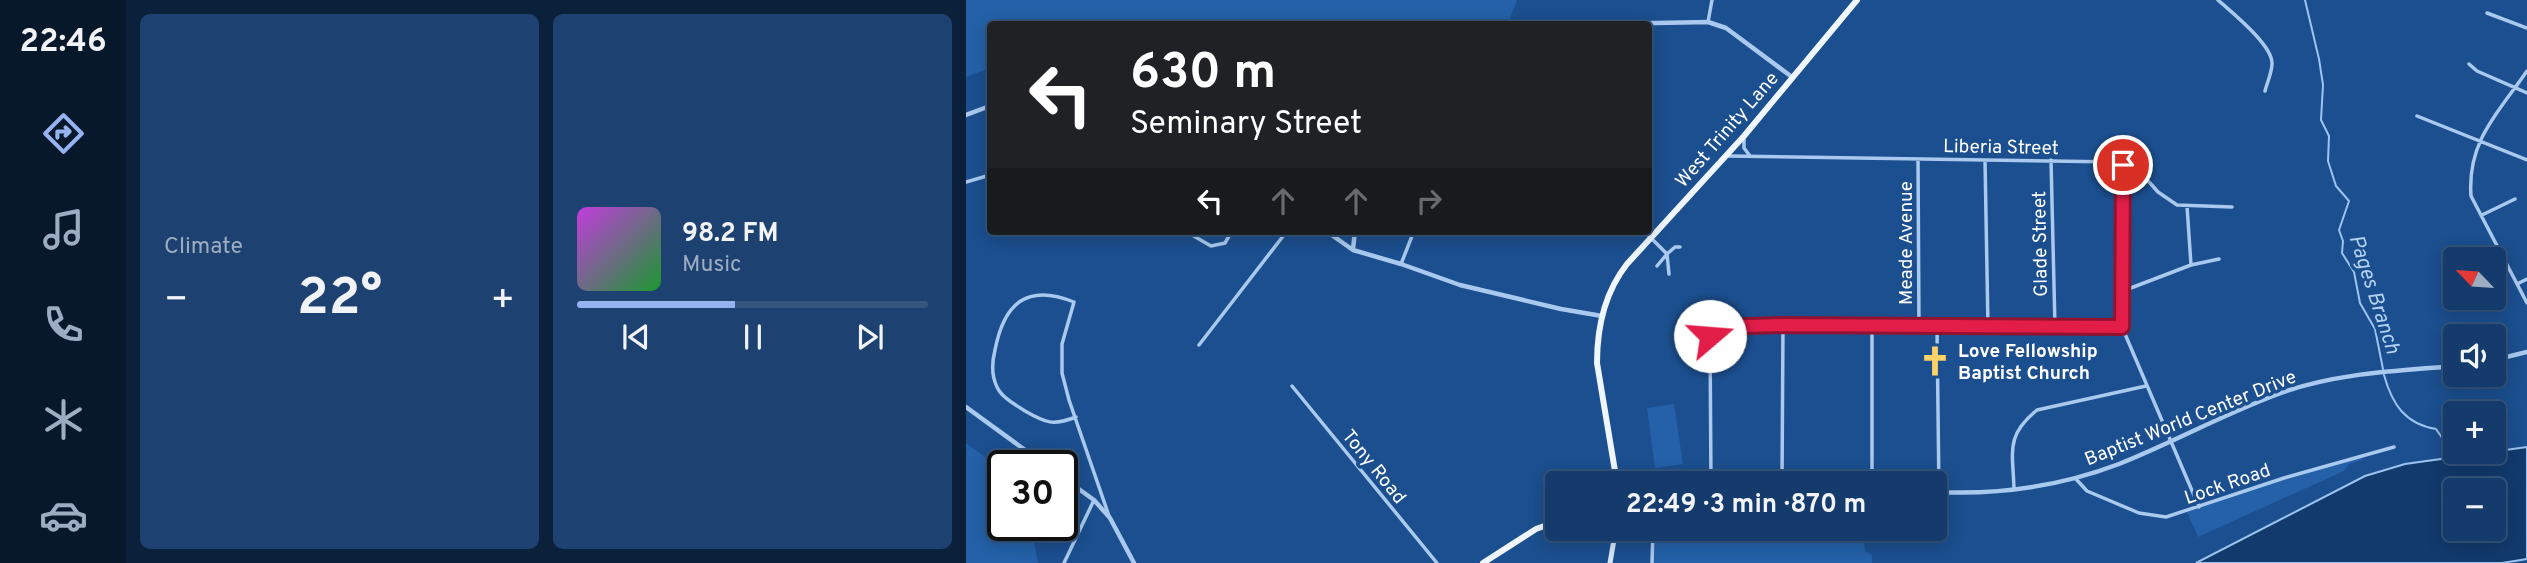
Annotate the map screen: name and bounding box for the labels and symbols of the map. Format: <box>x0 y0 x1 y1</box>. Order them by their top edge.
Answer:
street label: West Trinity Lane <box>1671 67 1784 193</box>
street label: Liberia Street <box>1943 135 2059 161</box>
pin <box>2093 135 2153 195</box>
street label: Meade Avenue <box>1895 181 1919 305</box>
street label: Glade Street <box>2028 191 2054 297</box>
water label: Pages Branch <box>2342 231 2406 358</box>
north arrow <box>2443 247 2506 310</box>
position arrow <box>1673 299 1747 373</box>
place label: Love Fellowship Baptist Church <box>1958 340 2098 386</box>
church icon: Love Fellowship Baptist Church <box>1918 344 1952 378</box>
street label: Baptist World Center Drive <box>2081 365 2300 472</box>
street label: Tony Road <box>1336 425 1411 509</box>
speed limit sign: 30 <box>987 450 1078 541</box>
street label: Lock Road <box>2181 459 2274 511</box>

